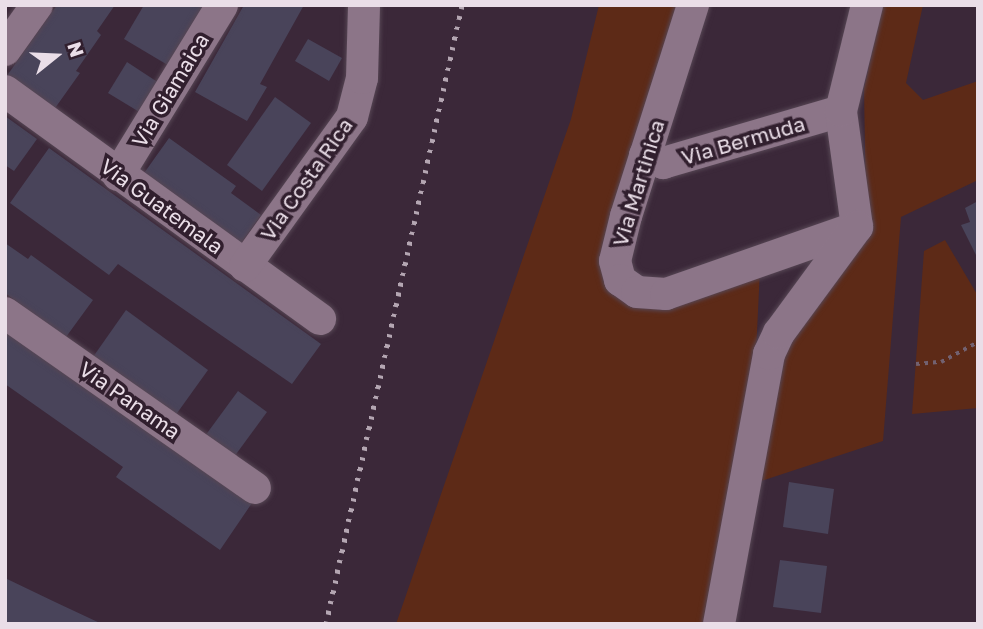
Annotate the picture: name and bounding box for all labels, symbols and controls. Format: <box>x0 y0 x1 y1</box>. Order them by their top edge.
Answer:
north arrow <box>21 21 91 91</box>
street label: Via Giamaica <box>126 28 214 152</box>
text: N <box>63 39 90 60</box>
street label: Via Bermuda <box>678 110 808 170</box>
street label: Via Costa Rica <box>255 113 357 245</box>
street label: Via Martinica <box>607 117 669 249</box>
street label: Via Guatemala <box>96 153 228 259</box>
street label: Via Panama <box>75 356 185 444</box>

